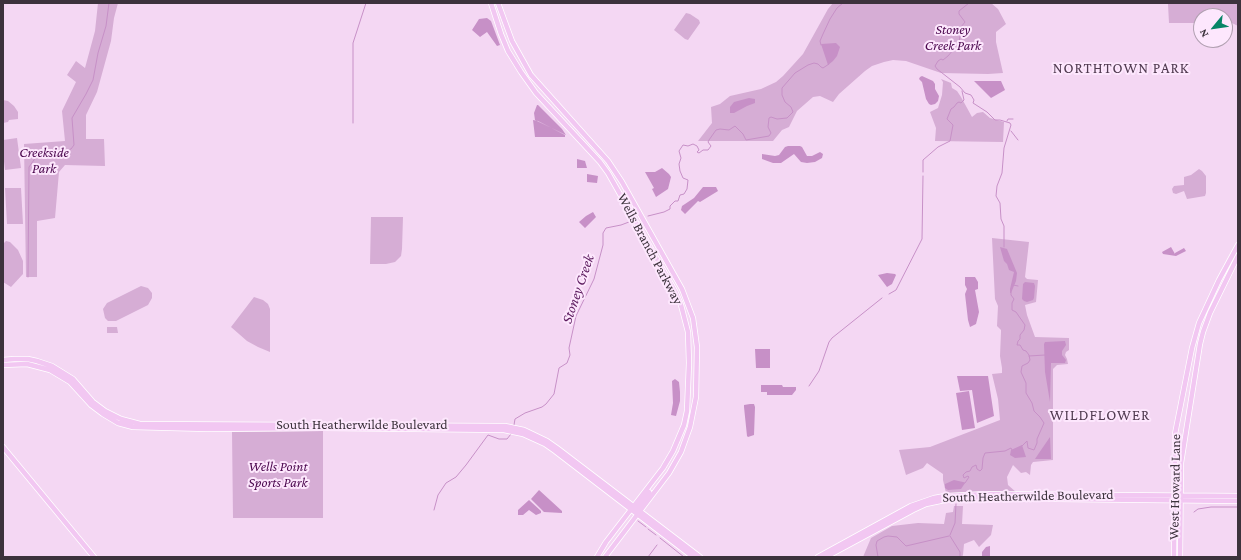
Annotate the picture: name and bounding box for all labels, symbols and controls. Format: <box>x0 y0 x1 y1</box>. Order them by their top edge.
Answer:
north arrow <box>1193 8 1233 48</box>
park label: Stoney Creek Park <box>925 22 981 54</box>
text: N <box>1196 27 1210 40</box>
district label: NORTHTOWN PARK <box>1053 59 1189 77</box>
park label: Creekside Park <box>19 145 69 178</box>
street label: Wells Branch Parkway <box>614 190 686 308</box>
water label: Stoney Creek <box>558 252 598 326</box>
district label: WILDFLOWER <box>1050 406 1150 424</box>
street label: South Heatherwilde Boulevard <box>276 417 448 433</box>
street label: West Howard Lane <box>1166 434 1184 540</box>
park label: Wells Point Sports Park <box>248 459 308 492</box>
street label: South Heatherwilde Boulevard <box>942 486 1114 506</box>

